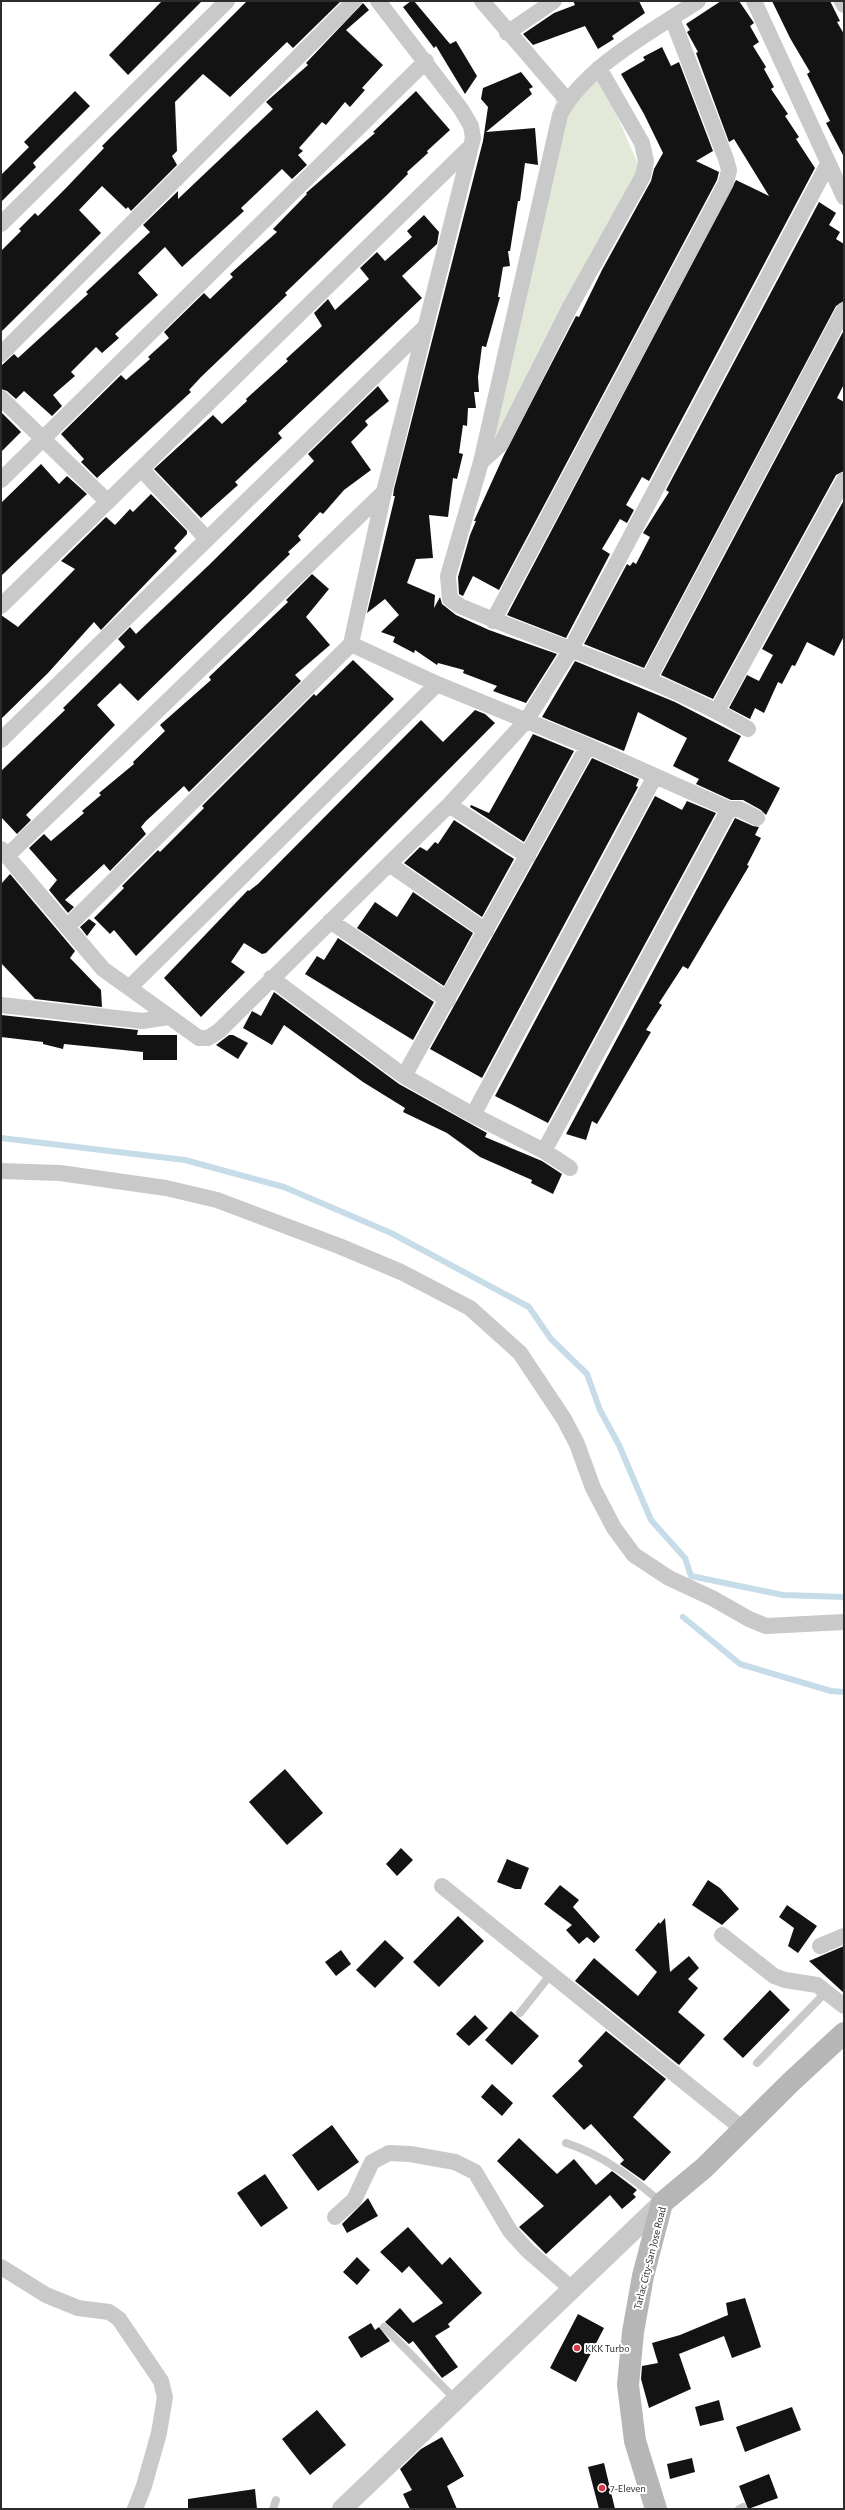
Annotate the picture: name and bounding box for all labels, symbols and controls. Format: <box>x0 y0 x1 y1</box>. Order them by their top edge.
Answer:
street label: Tarlac City-San Jose Road <box>632 2205 668 2311</box>
marker: KKK Turbo <box>572 2343 582 2353</box>
place label: KKK Turbo <box>585 2343 630 2354</box>
marker: 7-Eleven <box>597 2483 607 2493</box>
place label: 7-Eleven <box>610 2483 646 2494</box>

